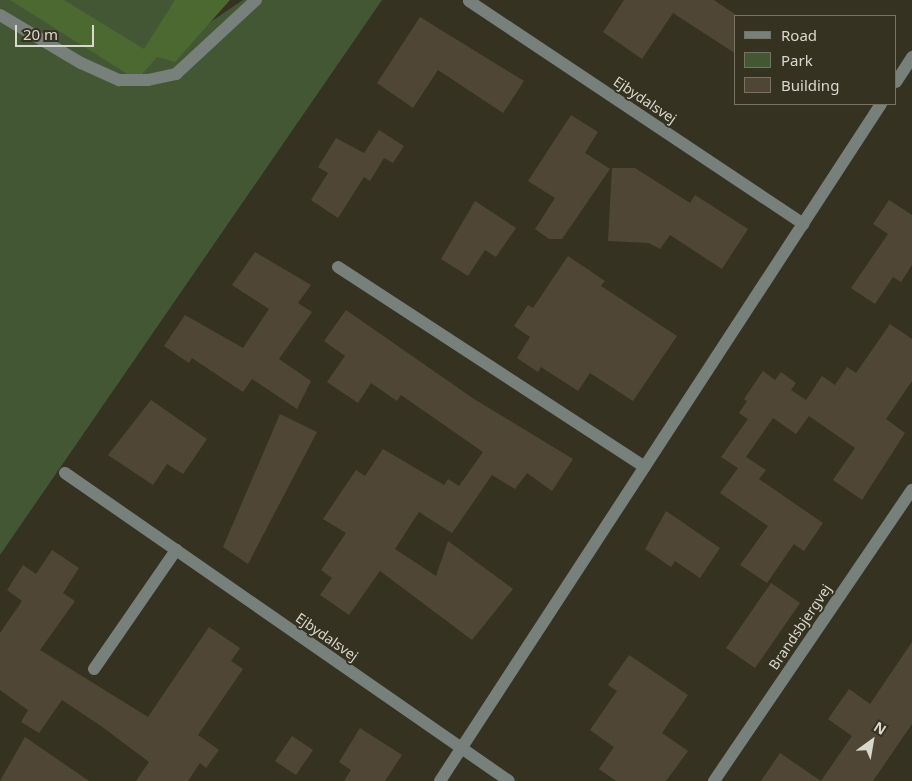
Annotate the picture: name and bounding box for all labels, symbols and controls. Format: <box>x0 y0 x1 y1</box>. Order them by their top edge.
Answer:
scale bar <box>18 15 96 47</box>
legend <box>734 15 897 105</box>
text: 20 m <box>23 24 58 44</box>
text: Road <box>781 25 817 45</box>
text: Park <box>781 50 813 70</box>
street label: Ejbydalsvej <box>610 73 680 127</box>
text: Building <box>781 75 839 95</box>
street label: Brandsbjergvej <box>765 581 835 673</box>
street label: Ejbydalsvej <box>293 609 361 665</box>
north arrow <box>847 716 897 766</box>
text: N <box>870 717 890 739</box>

